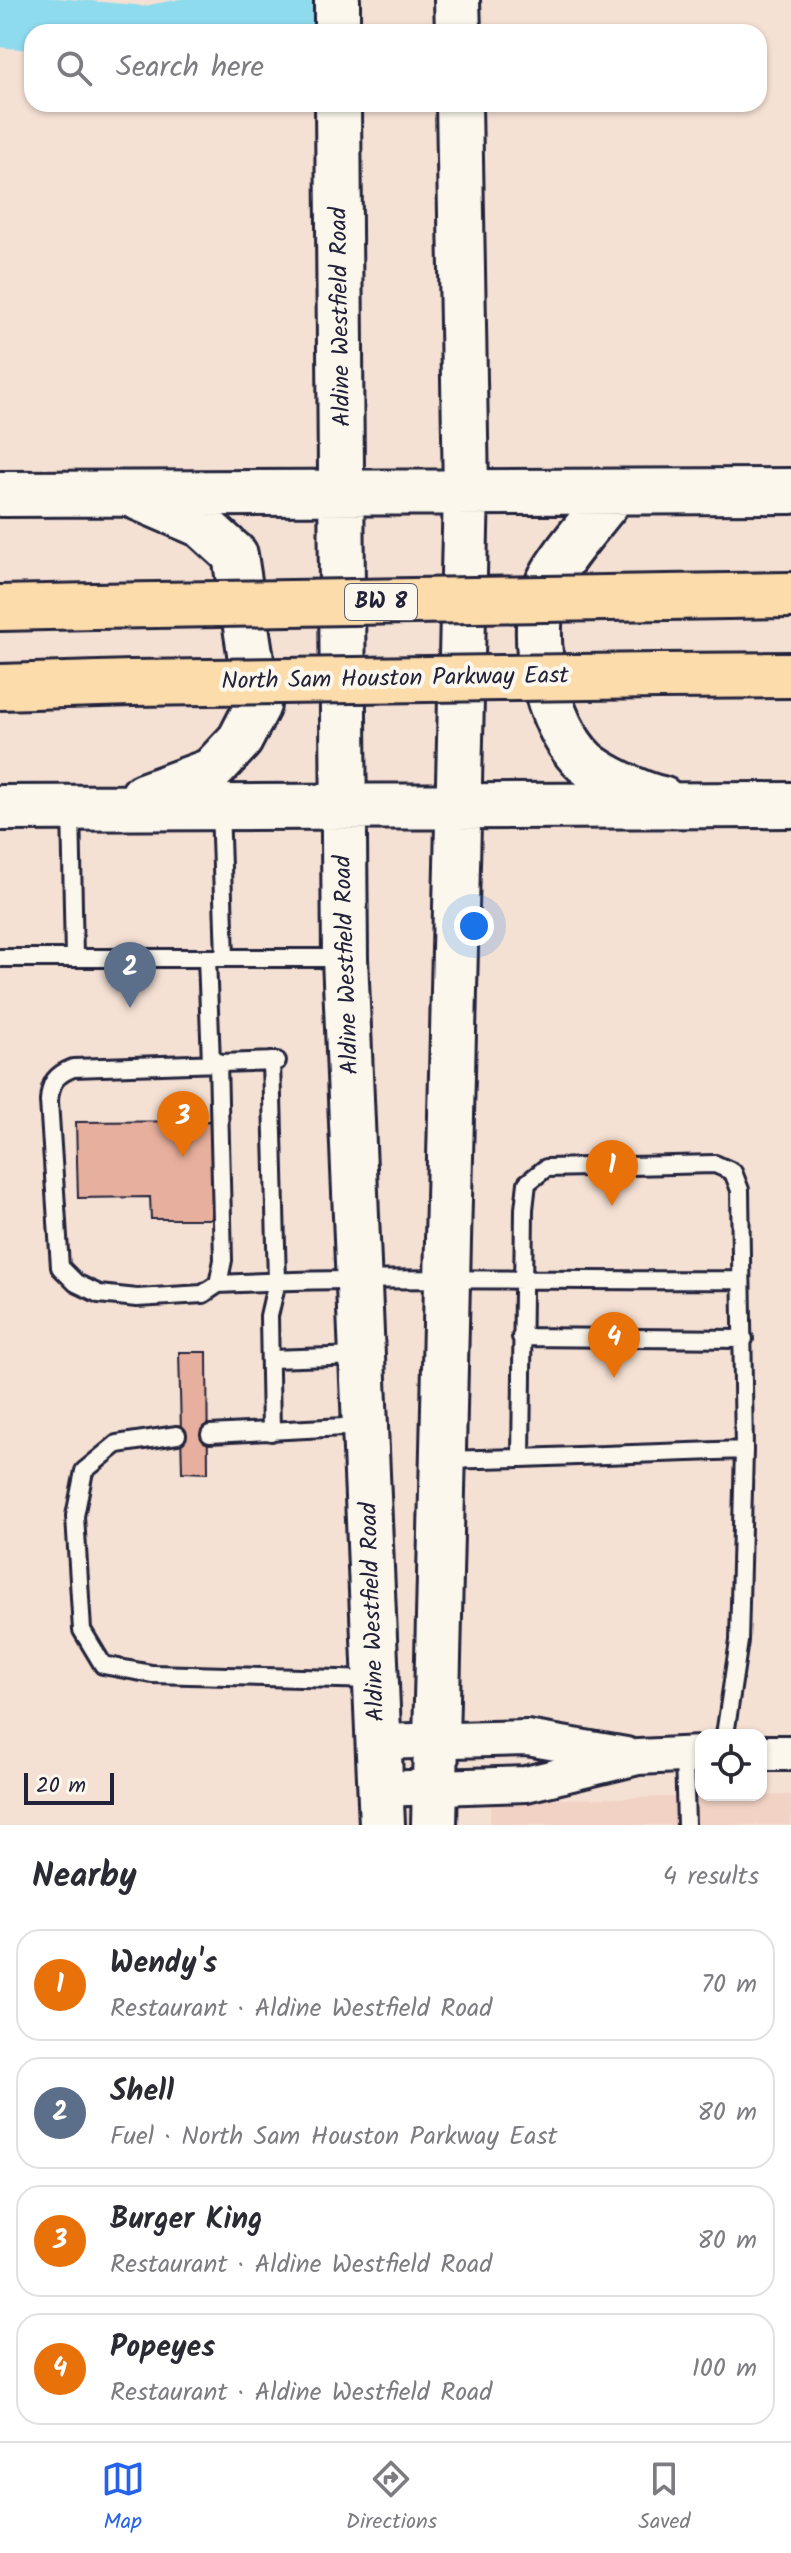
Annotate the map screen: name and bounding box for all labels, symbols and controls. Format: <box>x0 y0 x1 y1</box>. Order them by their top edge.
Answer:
search box <box>24 24 767 112</box>
text: Search here <box>116 44 264 92</box>
icon: search <box>52 46 96 90</box>
street label: Aldine Westfield Road <box>320 206 362 427</box>
road number: BW 8 <box>345 584 417 620</box>
street label: North Sam Houston Parkway East <box>221 656 570 702</box>
street label: Aldine Westfield Road <box>324 854 370 1075</box>
your location <box>454 906 494 946</box>
pin: 2 <box>104 942 156 1008</box>
pin: 3 <box>157 1091 209 1157</box>
pin: 1 <box>586 1140 638 1206</box>
pin: 4 <box>588 1312 640 1378</box>
street label: Aldine Westfield Road <box>350 1501 396 1722</box>
map controls <box>695 1729 767 1801</box>
button: locate <box>695 1729 767 1801</box>
scale bar <box>24 1769 114 1805</box>
text: 20 m <box>36 1769 86 1804</box>
text: Nearby <box>32 1850 137 1904</box>
text: 4 results <box>663 1856 759 1898</box>
text: Wendy's <box>110 1940 217 1988</box>
text: 1 <box>56 1964 64 2006</box>
text: 70 m <box>701 1964 757 2006</box>
text: Restaurant · Aldine Westfield Road <box>110 1988 492 2030</box>
text: Shell <box>110 2068 174 2116</box>
text: 2 <box>52 2092 68 2134</box>
text: 80 m <box>697 2092 757 2134</box>
text: Fuel · North Sam Houston Parkway East <box>110 2116 558 2158</box>
text: Burger King <box>110 2196 263 2244</box>
text: 3 <box>53 2220 67 2262</box>
text: 80 m <box>697 2220 757 2262</box>
text: Restaurant · Aldine Westfield Road <box>110 2244 492 2286</box>
text: Popeyes <box>110 2324 215 2372</box>
text: 4 <box>53 2348 67 2390</box>
text: 100 m <box>692 2348 757 2390</box>
text: Restaurant · Aldine Westfield Road <box>110 2372 492 2414</box>
tab: Map <box>101 2457 145 2540</box>
tab: Directions <box>346 2457 437 2540</box>
tab: Saved <box>638 2457 690 2540</box>

